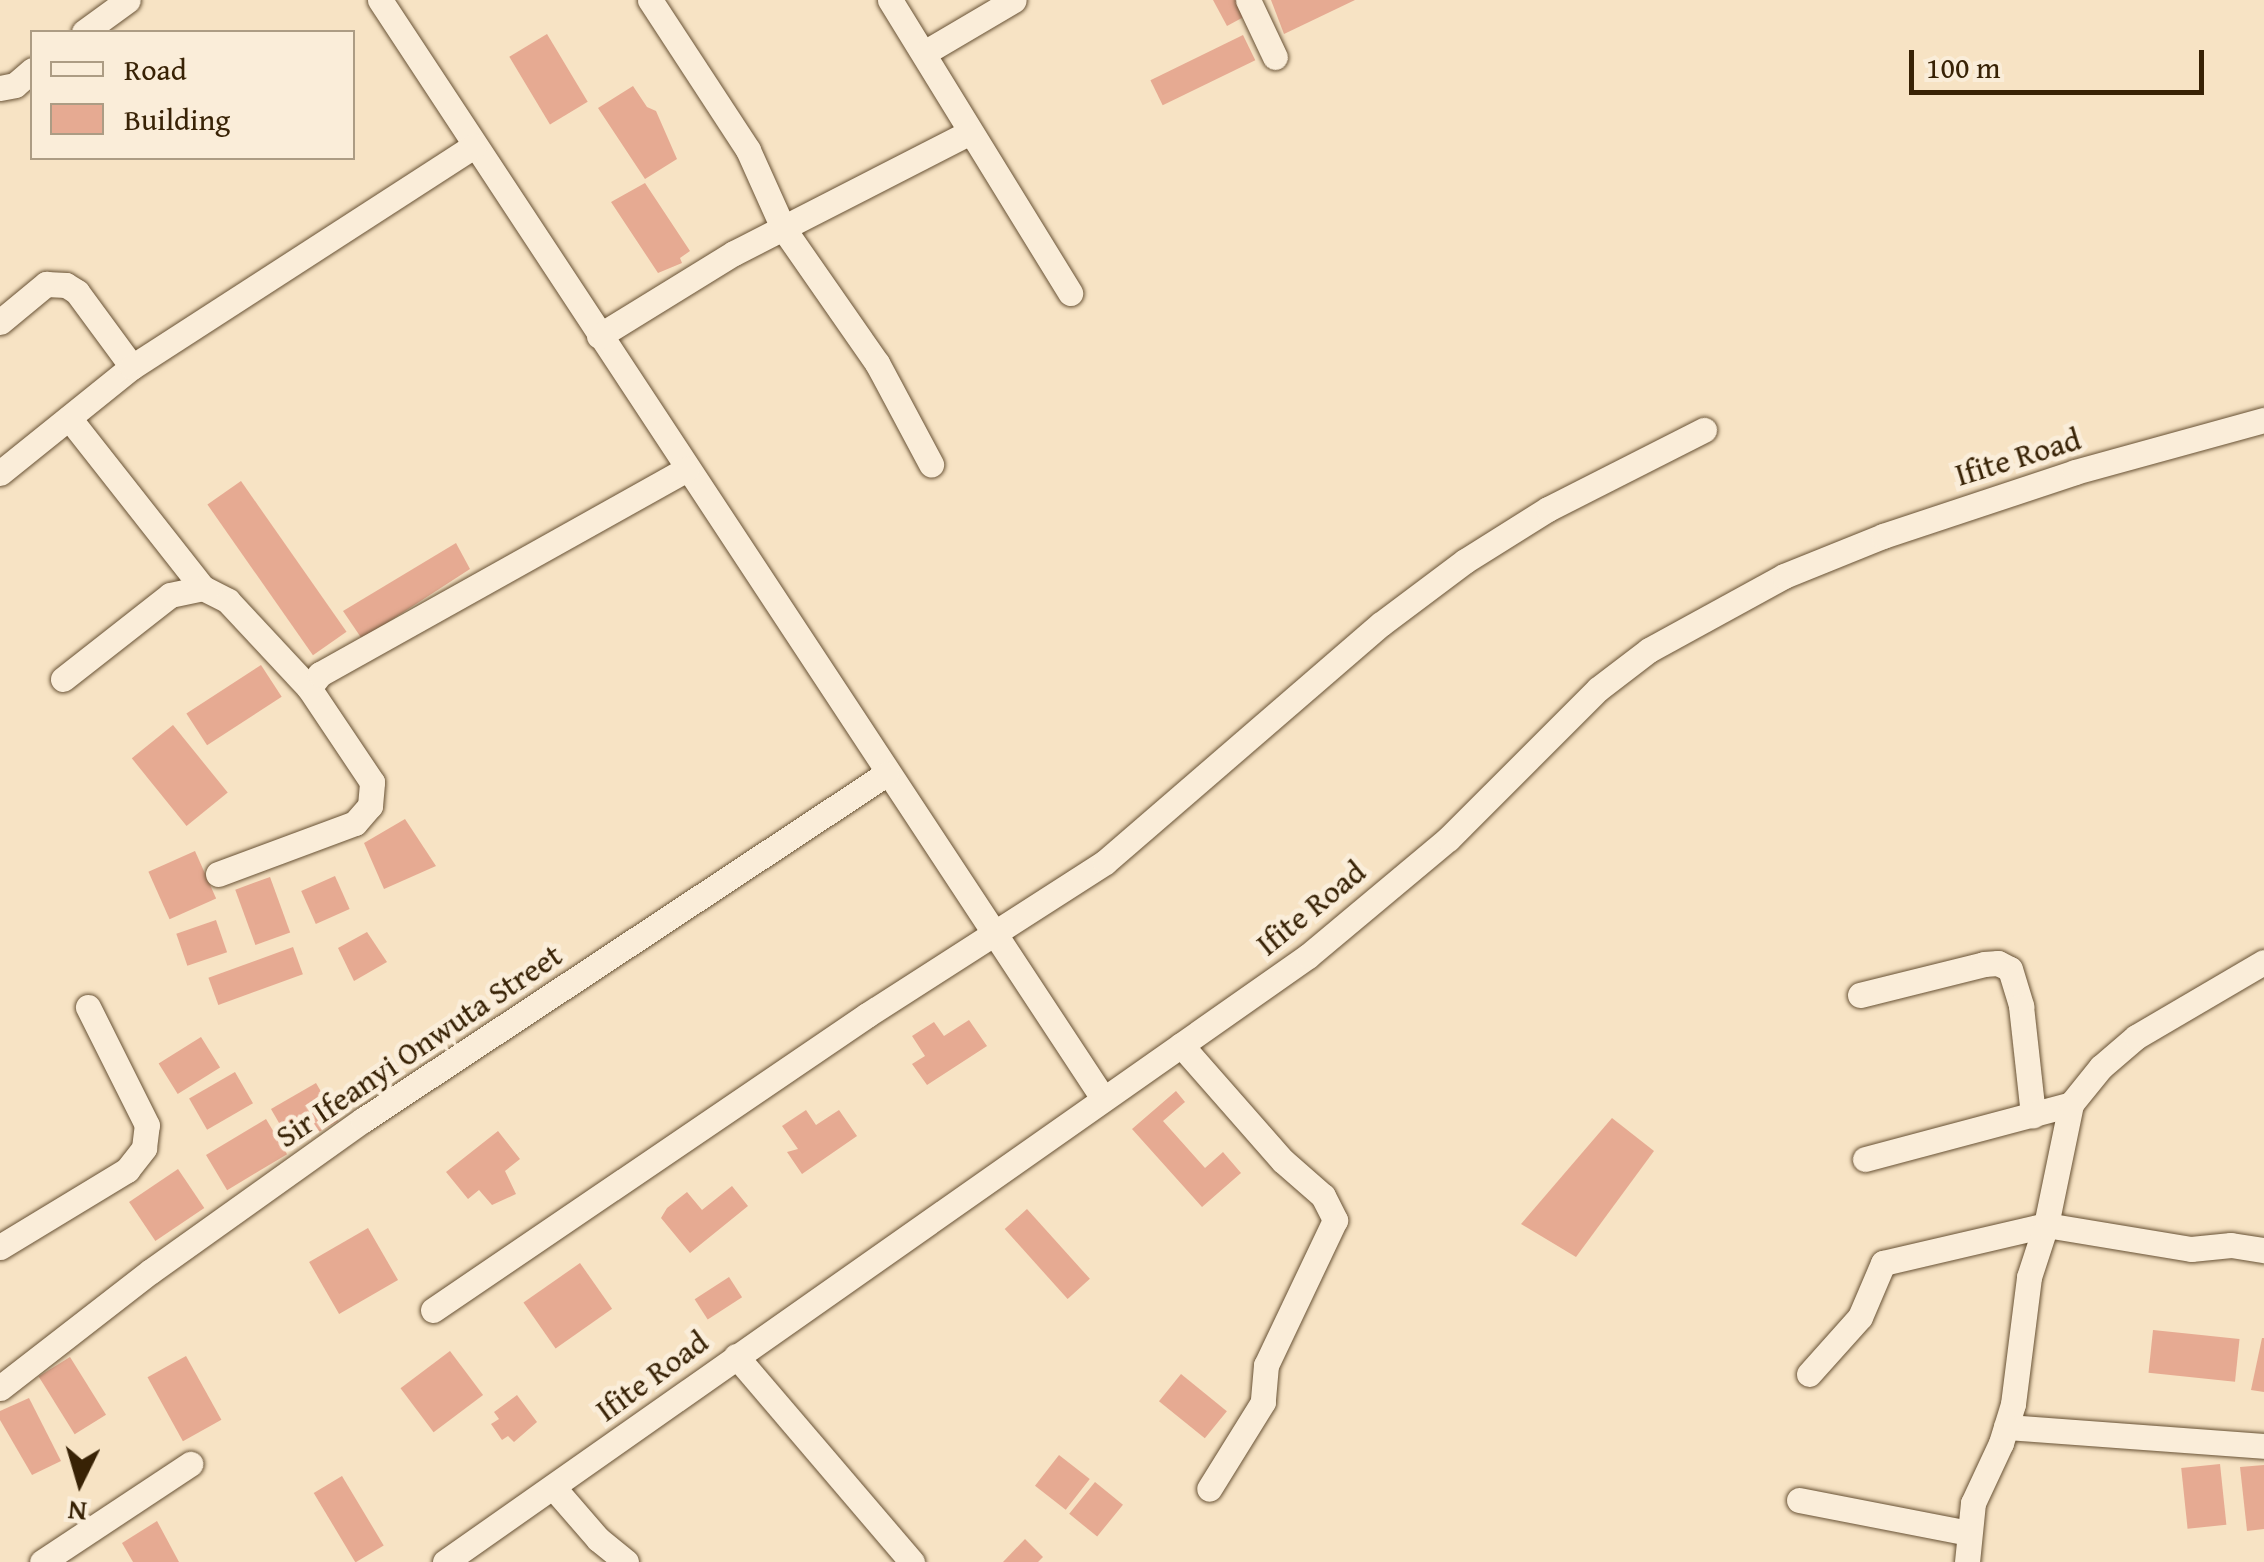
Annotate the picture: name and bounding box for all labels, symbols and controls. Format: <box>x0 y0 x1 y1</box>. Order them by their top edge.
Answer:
legend <box>30 30 355 160</box>
scale bar <box>1914 30 2209 92</box>
text: 100 m <box>1926 45 2000 89</box>
text: Road <box>124 47 187 91</box>
text: Building <box>124 97 230 141</box>
street label: Ifite Road <box>1951 420 2085 494</box>
street label: Ifite Road <box>1249 852 1373 964</box>
street label: Sir Ifeanyi Onwuta Street <box>269 936 569 1156</box>
street label: Ifite Road <box>588 1322 716 1430</box>
north arrow <box>30 1432 130 1532</box>
text: N <box>66 1491 88 1534</box>

